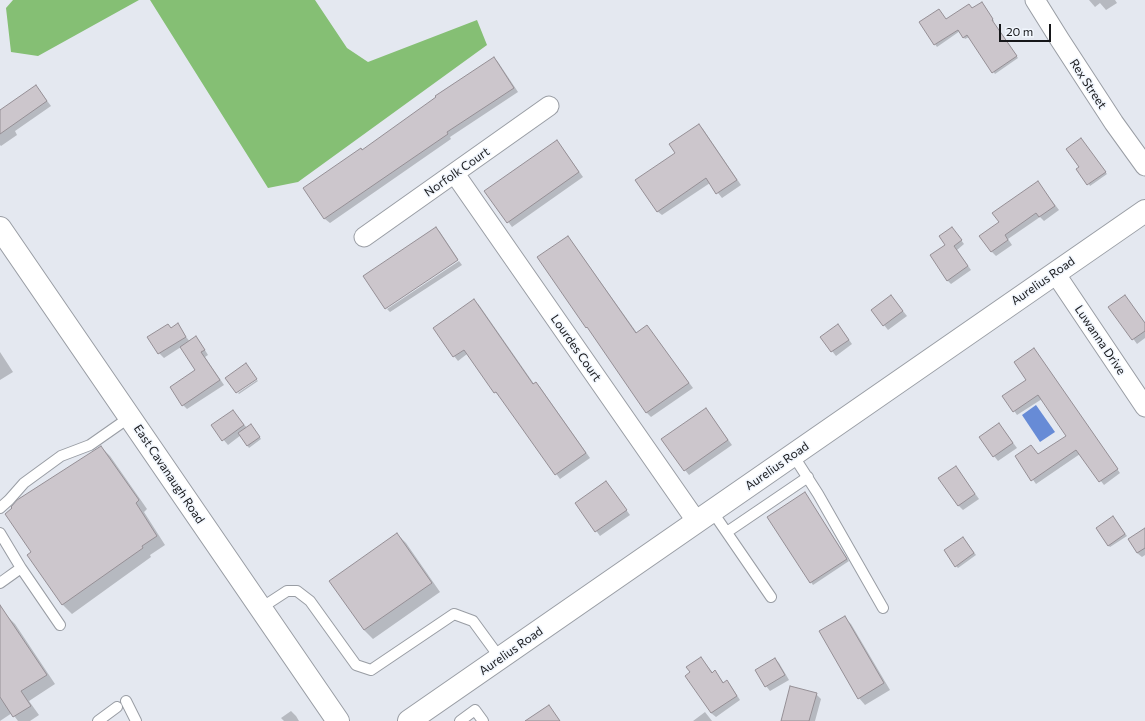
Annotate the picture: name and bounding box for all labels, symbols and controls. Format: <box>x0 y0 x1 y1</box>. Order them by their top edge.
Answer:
scale bar <box>1001 16 1053 42</box>
text: 20 m <box>1006 24 1033 38</box>
street label: Rex Street <box>1067 56 1109 112</box>
street label: Norfolk Court <box>422 144 492 200</box>
street label: Aurelius Road <box>1008 254 1078 308</box>
street label: Luwanna Drive <box>1071 303 1129 377</box>
street label: Lourdes Court <box>548 312 604 384</box>
street label: East Cavanaugh Road <box>131 422 207 526</box>
street label: Aurelius Road <box>742 439 812 493</box>
street label: Aurelius Road <box>476 624 546 678</box>

